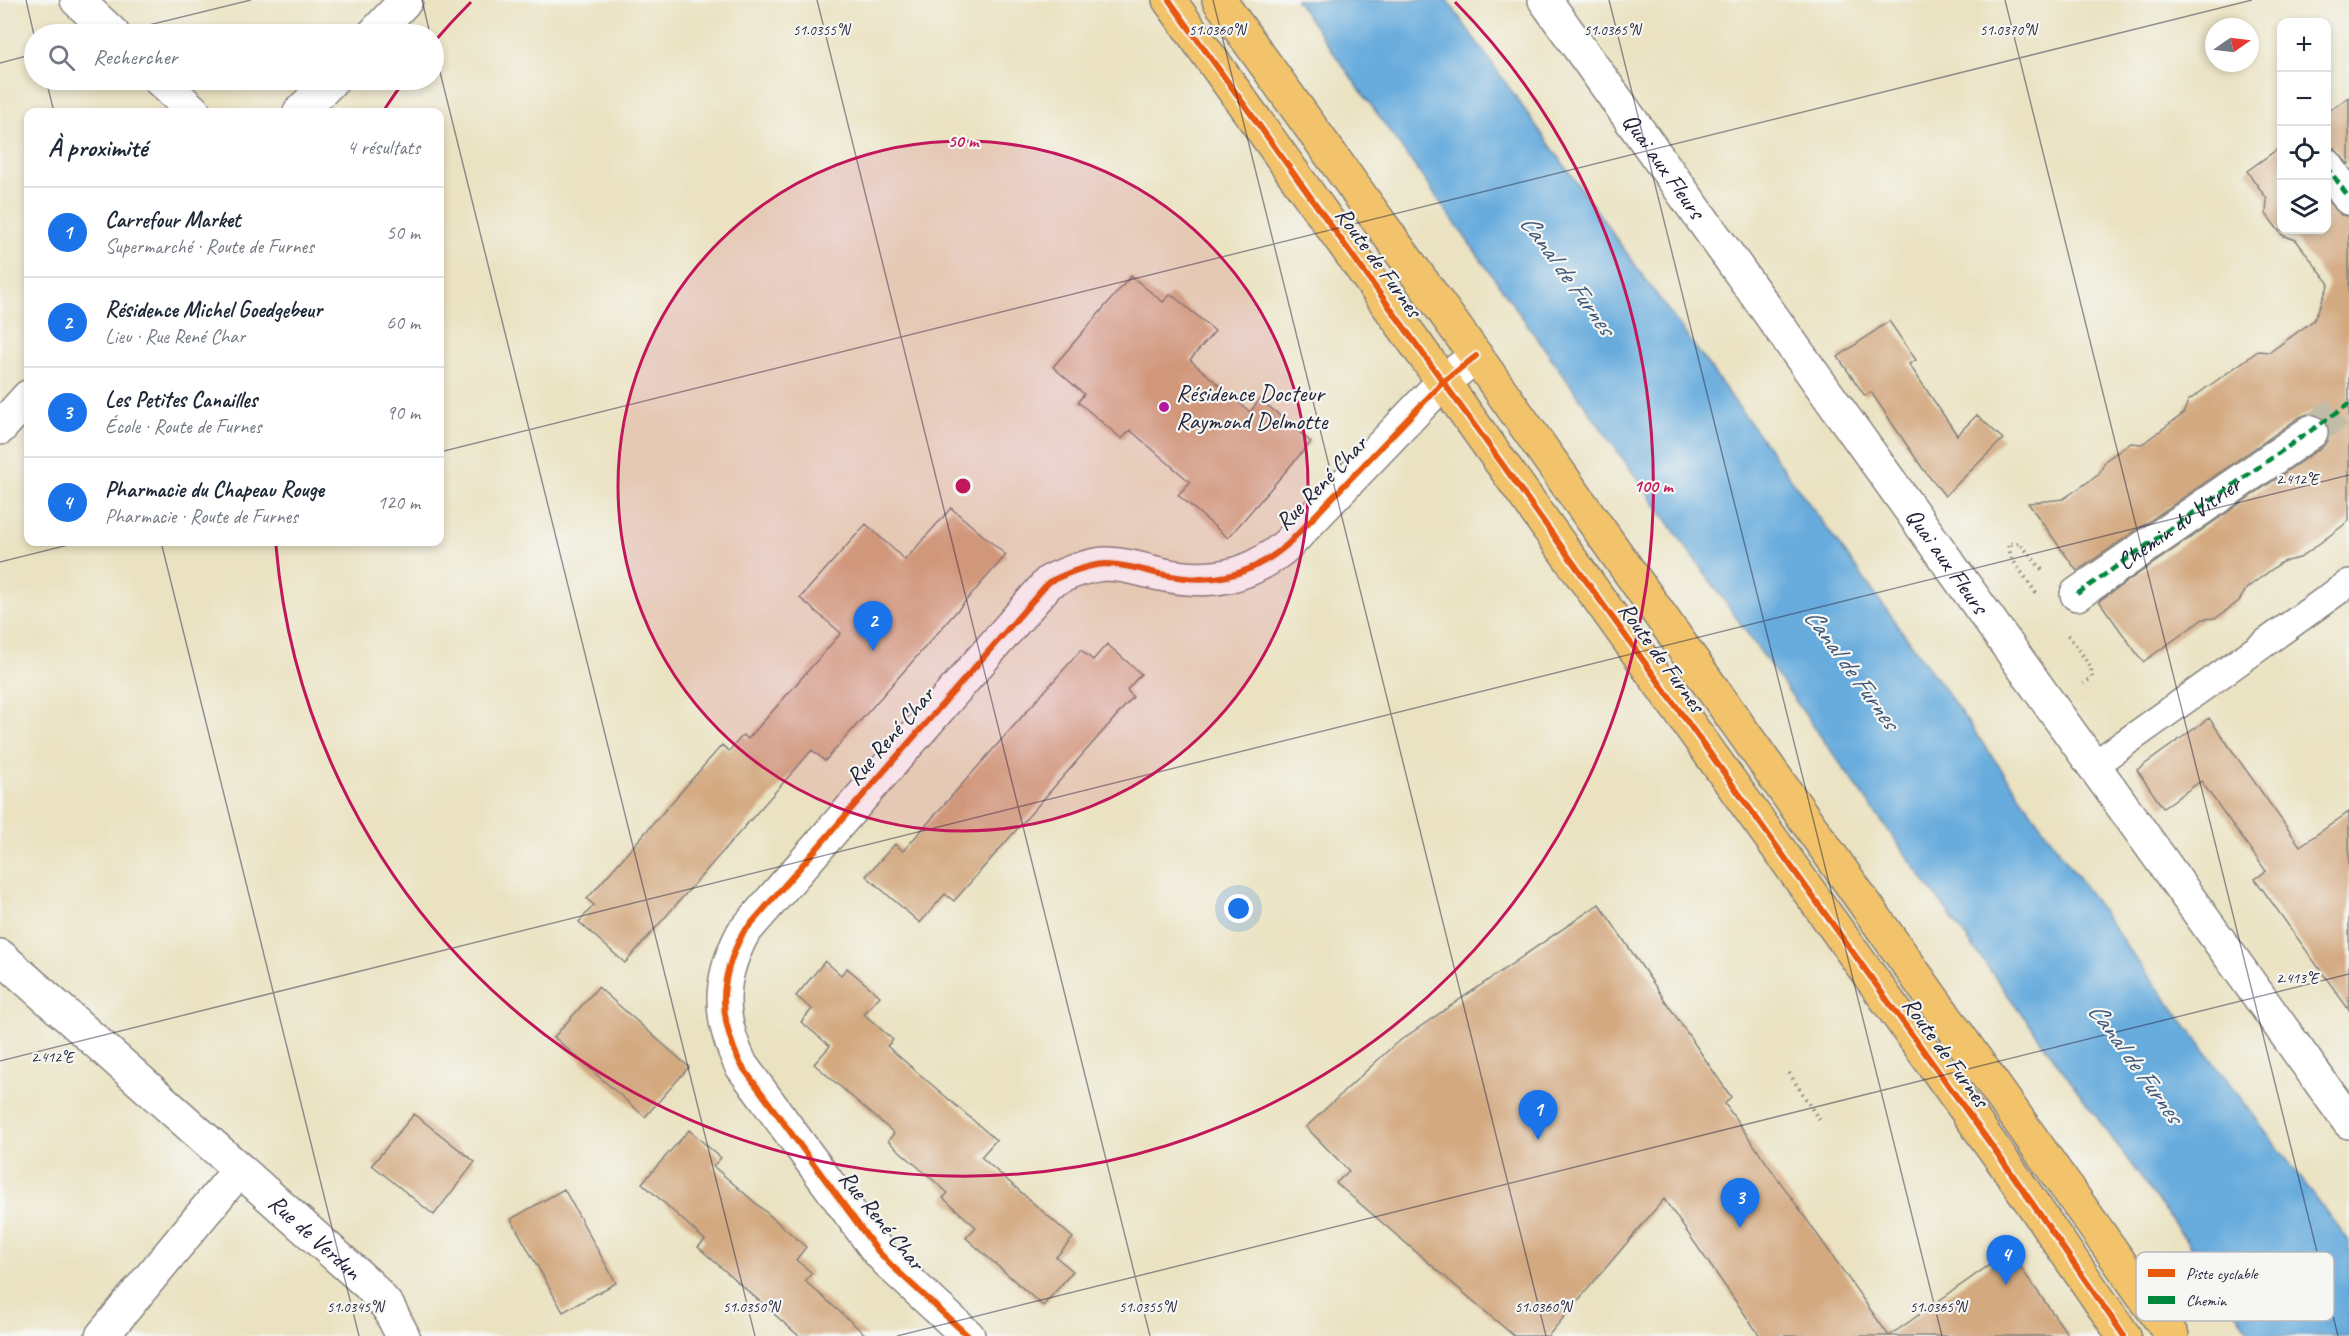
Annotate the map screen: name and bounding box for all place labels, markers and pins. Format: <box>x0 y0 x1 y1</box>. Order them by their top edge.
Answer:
place label: Résidence Docteur Raymond Delmotte <box>1176 378 1330 436</box>
marker: Résidence Docteur Raymond Delmotte <box>1157 400 1171 414</box>
centre of rings <box>953 476 973 496</box>
pin: 2 <box>854 602 892 651</box>
pin: 1 <box>1518 1090 1558 1140</box>
pin: 3 <box>1720 1178 1760 1228</box>
pin: 4 <box>1986 1236 2026 1285</box>

